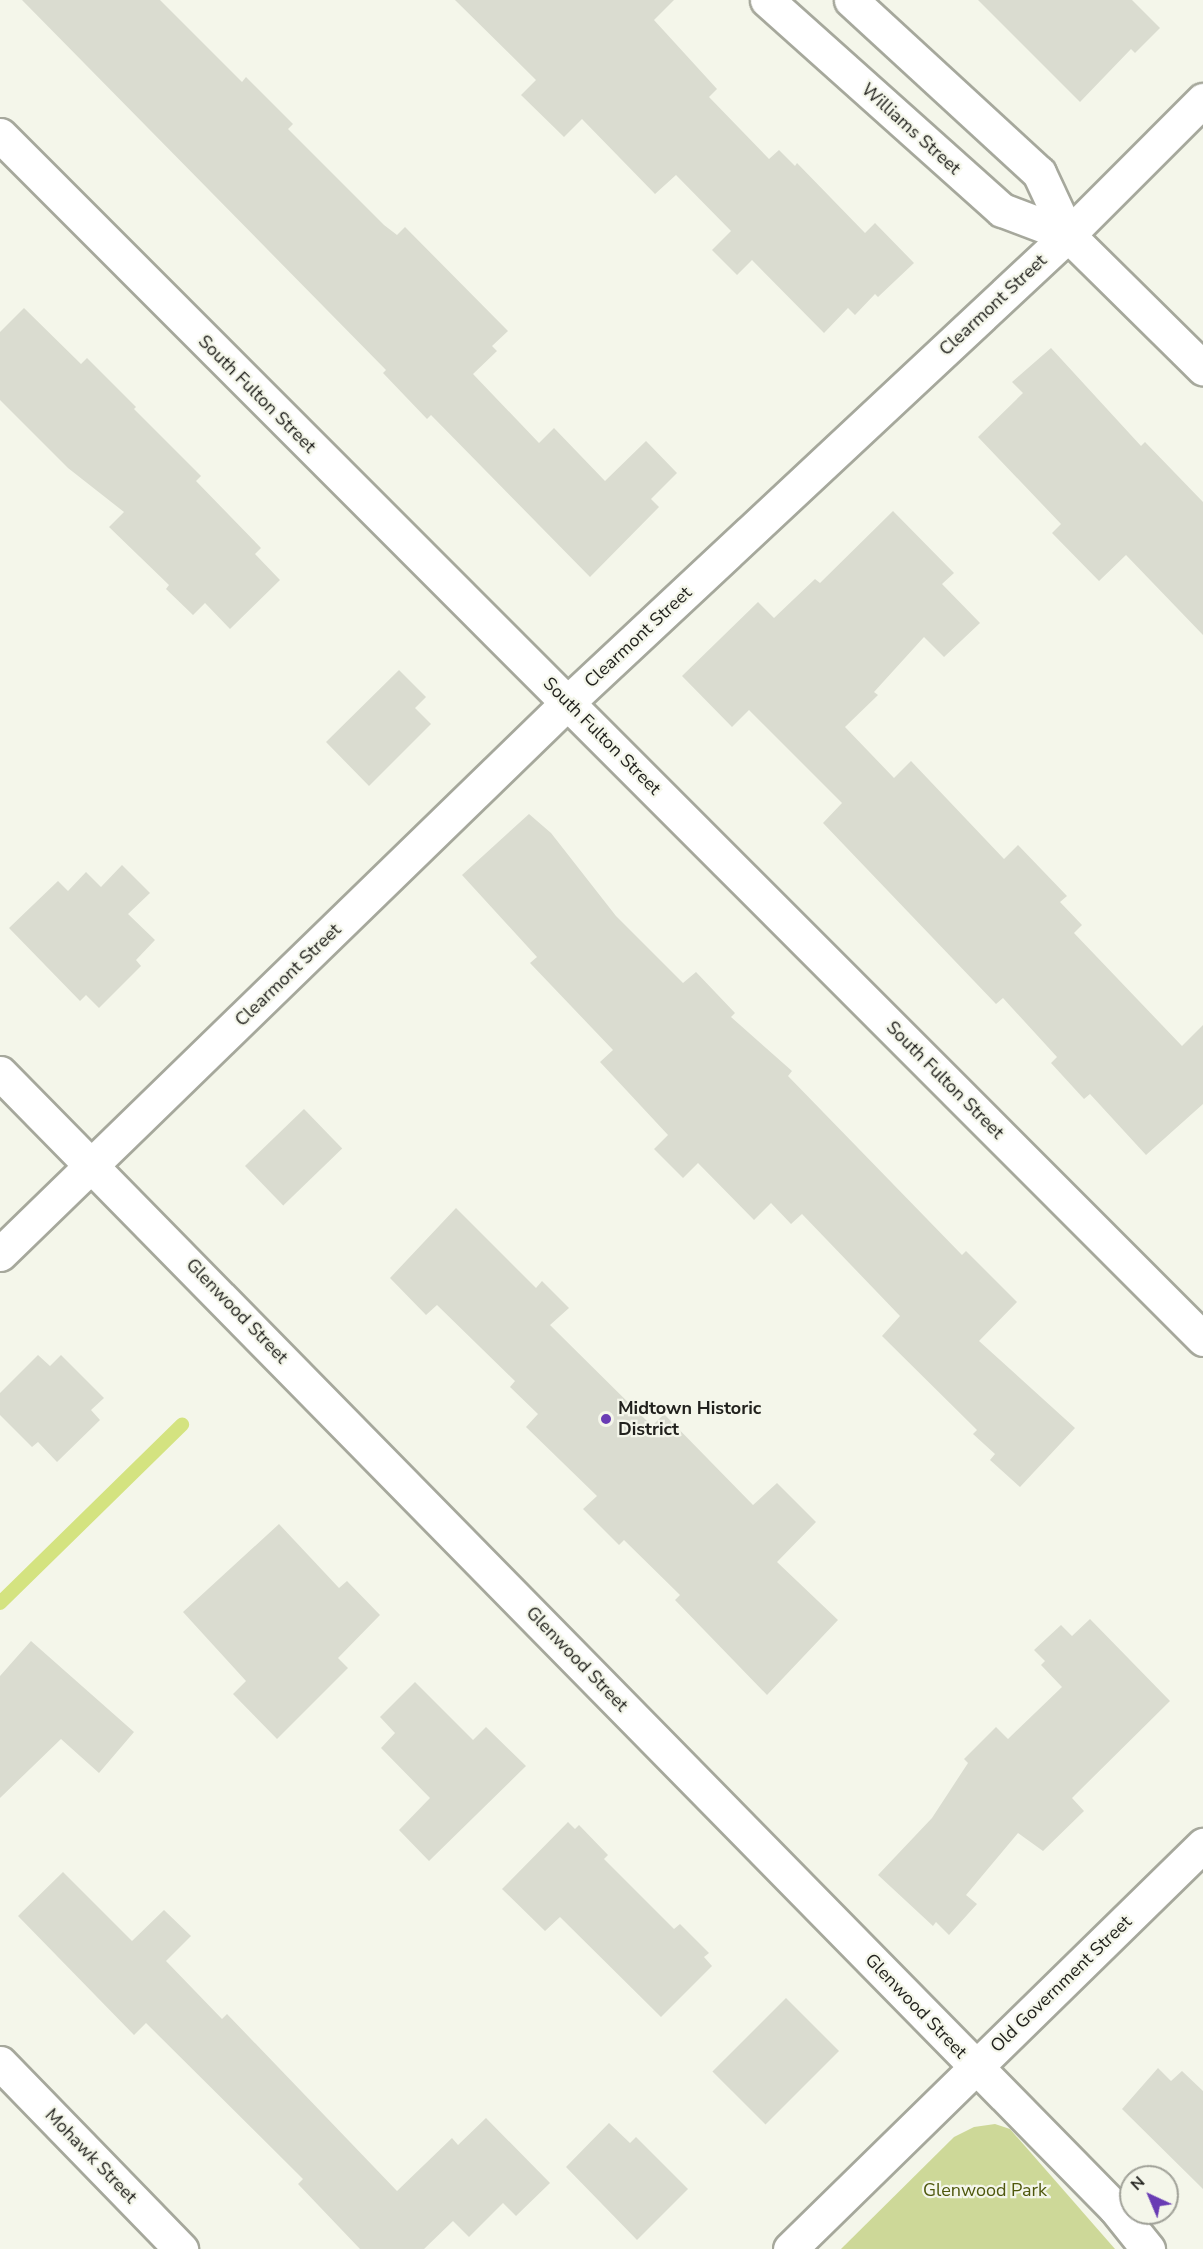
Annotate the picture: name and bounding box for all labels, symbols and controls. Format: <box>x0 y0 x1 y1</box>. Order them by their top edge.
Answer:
street label: Williams Street <box>857 79 965 179</box>
street label: Clearmont Street <box>935 250 1051 360</box>
street label: South Fulton Street <box>194 331 320 457</box>
street label: Clearmont Street <box>580 582 696 692</box>
street label: South Fulton Street <box>539 673 665 799</box>
street label: Clearmont Street <box>231 919 345 1031</box>
street label: South Fulton Street <box>882 1017 1008 1143</box>
street label: Glenwood Street <box>182 1254 292 1368</box>
place label: Midtown Historic District <box>618 1398 761 1440</box>
marker: Midtown Historic District <box>599 1412 613 1426</box>
street label: Glenwood Street <box>522 1602 632 1716</box>
street label: Old Government Street <box>986 1911 1136 2057</box>
street label: Glenwood Street <box>861 1949 971 2063</box>
street label: Mohawk Street <box>41 2104 141 2208</box>
north arrow <box>1119 2165 1179 2225</box>
text: N <box>1126 2171 1150 2196</box>
park label: Glenwood Park <box>923 2179 1047 2201</box>

